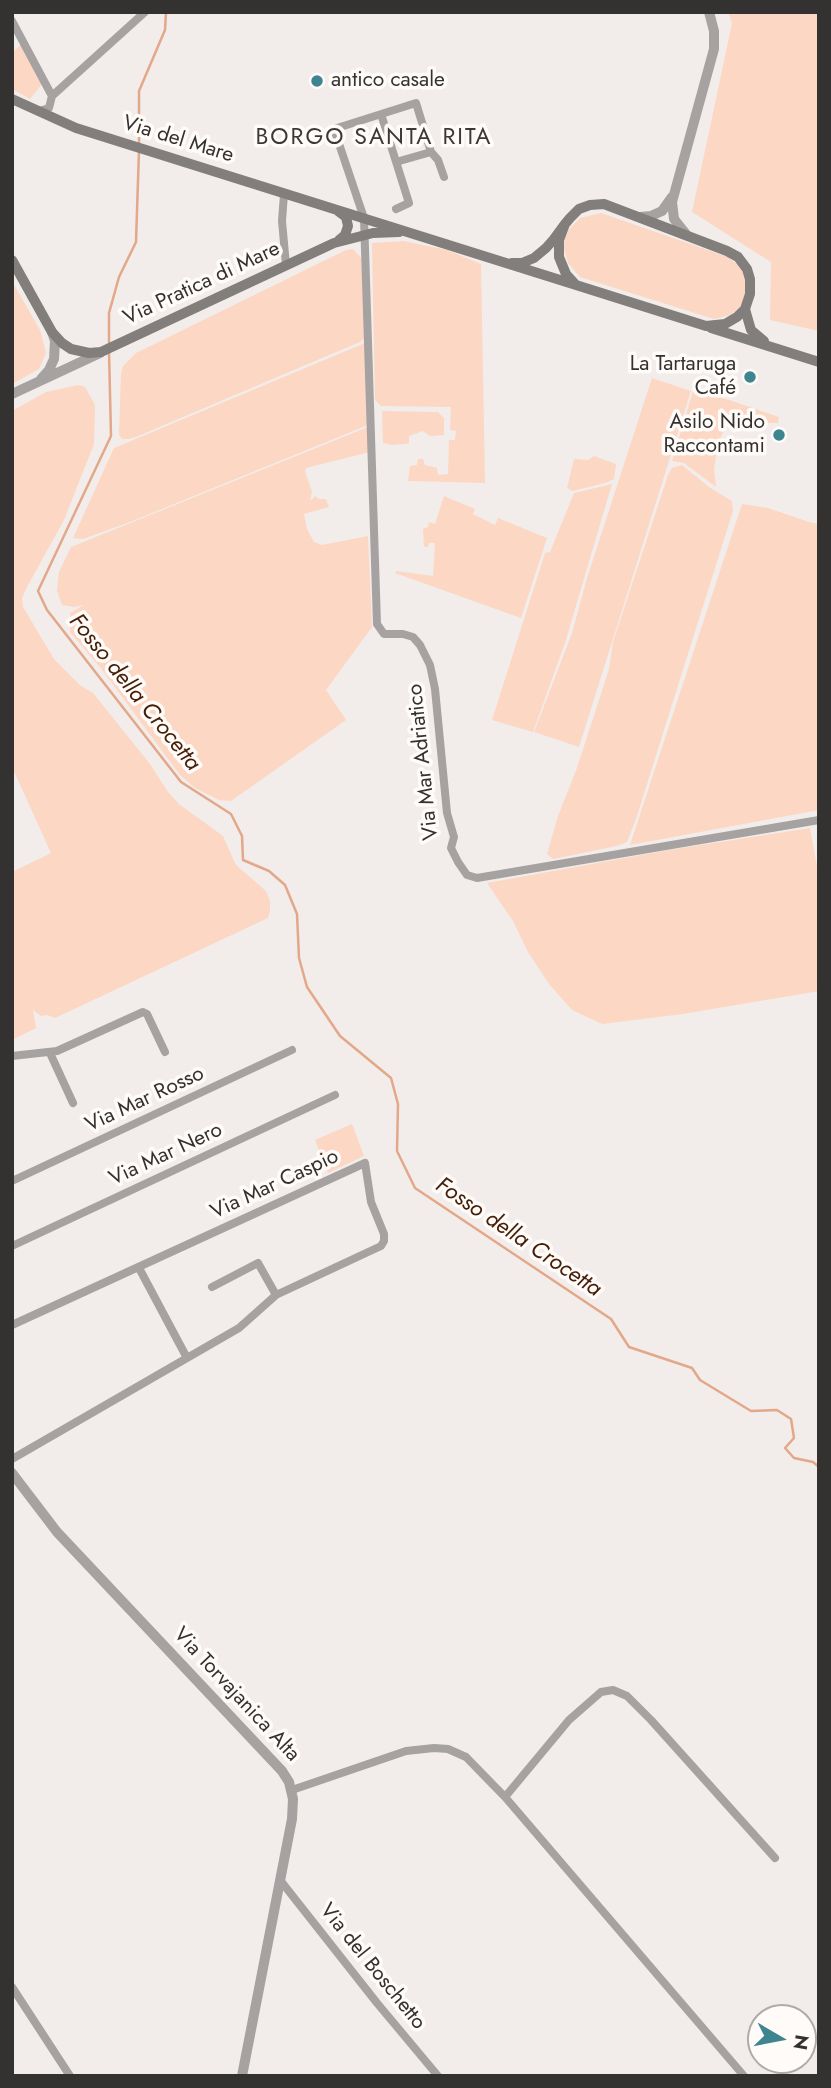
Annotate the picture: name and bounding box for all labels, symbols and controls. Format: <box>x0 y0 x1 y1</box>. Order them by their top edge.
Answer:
place label: antico casale <box>331 68 445 94</box>
marker: antico casale <box>309 73 325 89</box>
street label: Via del Mare <box>120 111 236 169</box>
district label: BORGO SANTA RITA <box>258 124 490 152</box>
street label: Via Pratica di Mare <box>120 237 284 331</box>
place label: La Tartaruga Café <box>630 352 736 402</box>
marker: La Tartaruga Café <box>742 369 758 385</box>
place label: Asilo Nido Raccontami <box>664 410 765 460</box>
marker: Asilo Nido Raccontami <box>771 427 787 443</box>
water label: Fosso della Crocetta <box>62 609 206 777</box>
street label: Via Mar Adriatico <box>403 683 445 841</box>
street label: Via Mar Rosso <box>82 1062 208 1138</box>
street label: Via Mar Nero <box>105 1118 227 1192</box>
street label: Via Mar Caspio <box>207 1144 343 1226</box>
water label: Fosso della Crocetta <box>430 1172 606 1304</box>
street label: Via Torvajanica Alta <box>167 1623 305 1767</box>
street label: Via del Boschetto <box>314 1899 430 2035</box>
north arrow <box>747 2004 817 2074</box>
text: N <box>787 2033 816 2052</box>

